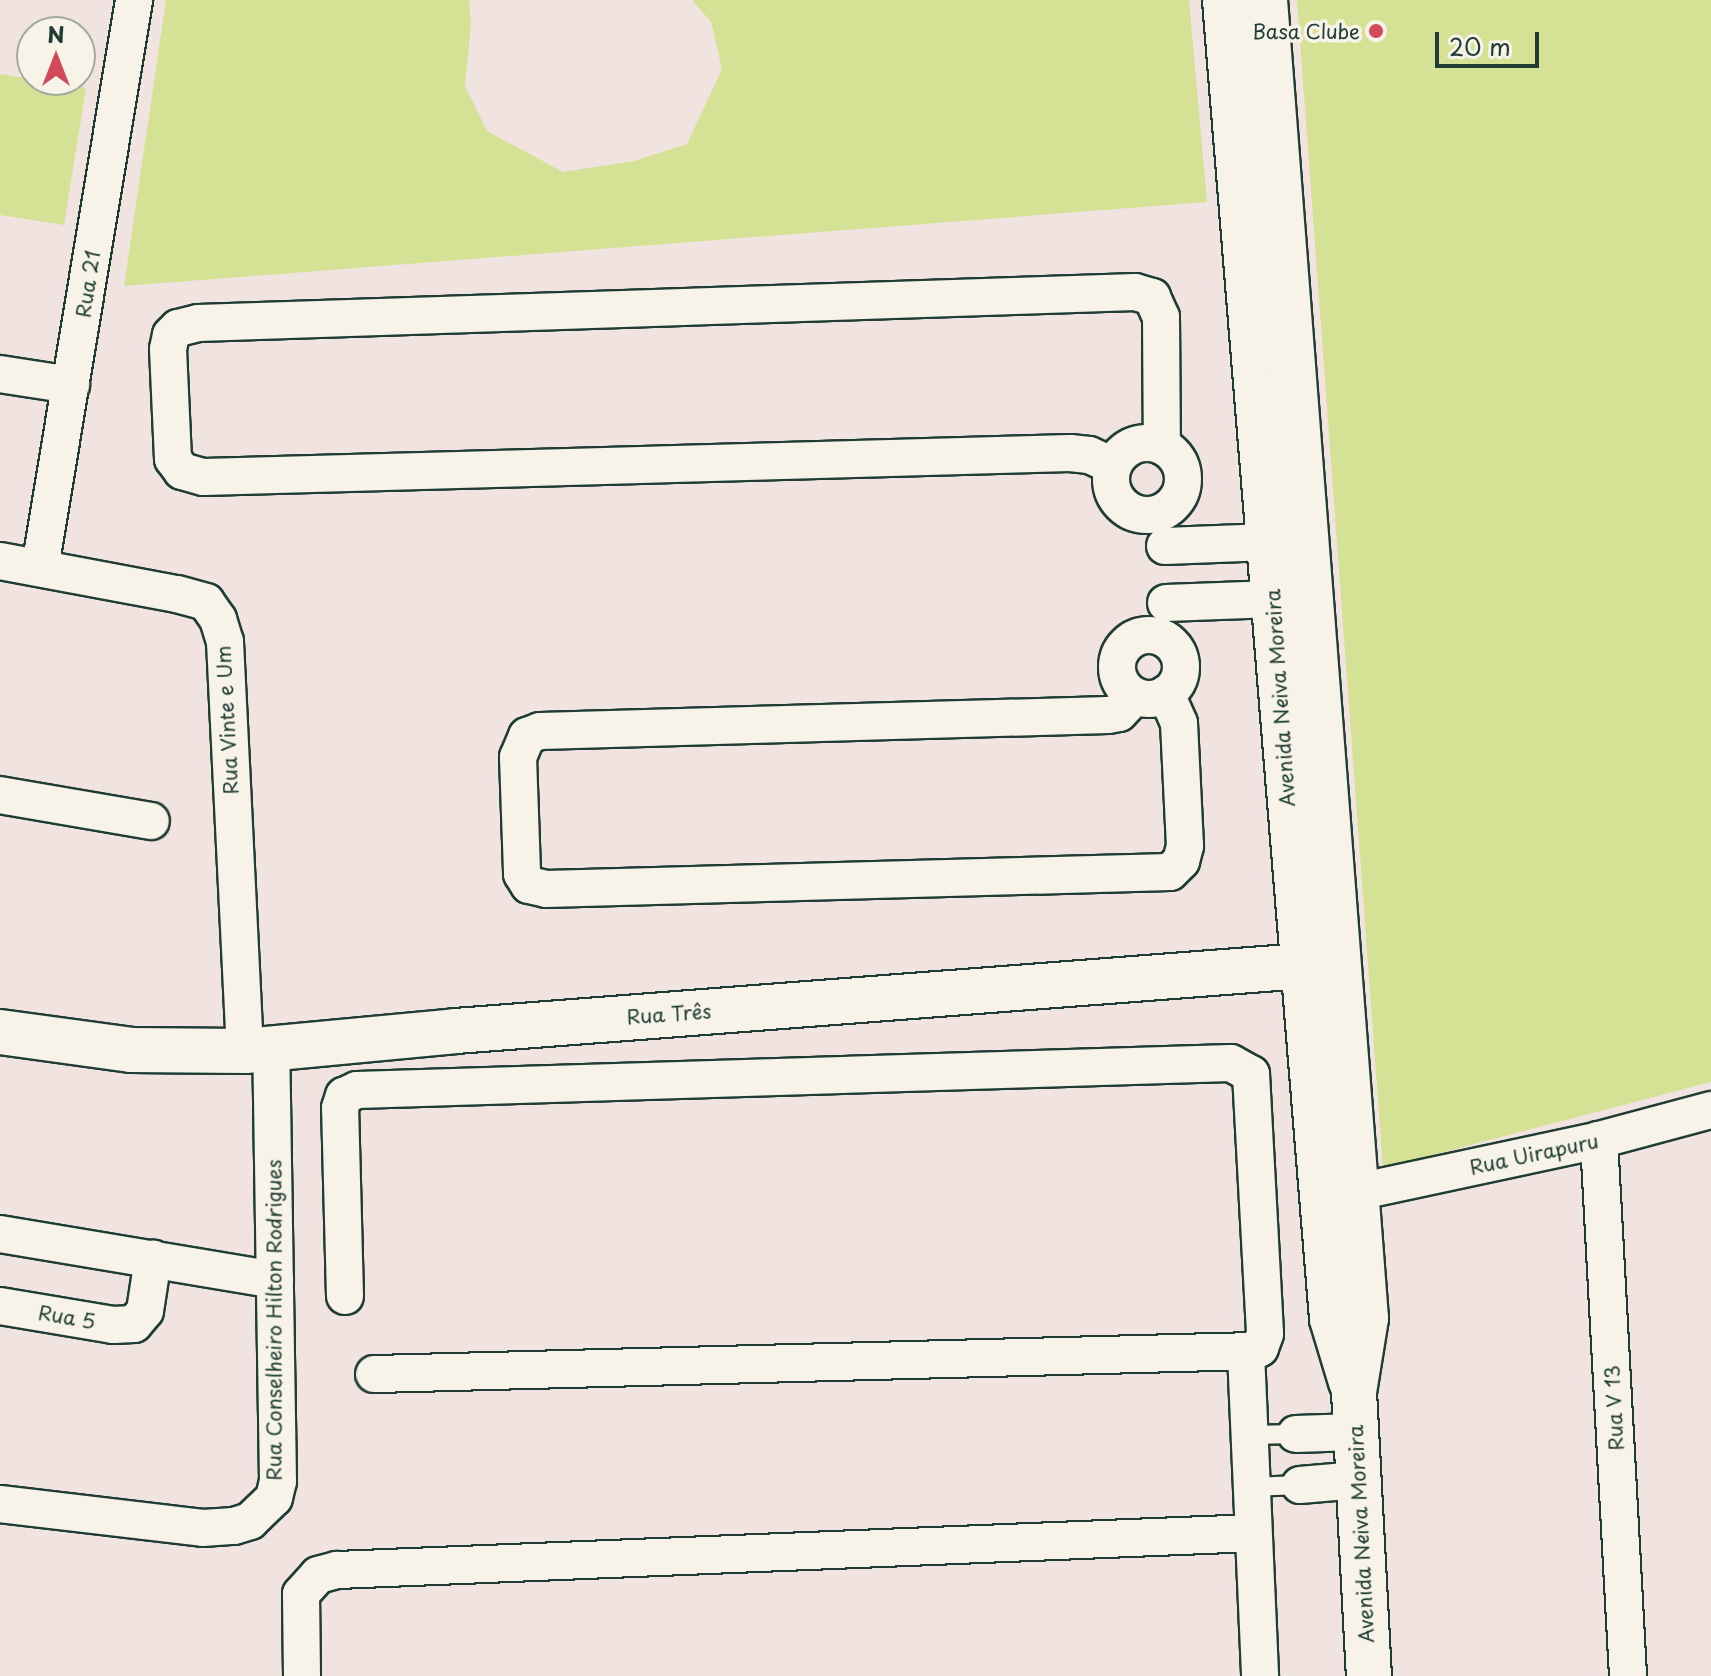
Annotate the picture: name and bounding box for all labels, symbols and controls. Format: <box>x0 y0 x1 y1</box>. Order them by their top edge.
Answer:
north arrow <box>16 16 96 96</box>
scale bar <box>1439 16 1543 66</box>
text: N <box>47 17 65 50</box>
place label: Basa Clube <box>1251 19 1360 43</box>
marker: Basa Clube <box>1367 22 1385 40</box>
text: 20 m <box>1449 28 1511 64</box>
street label: Rua 21 <box>71 249 105 319</box>
street label: Avenida Neiva Moreira <box>1260 588 1300 808</box>
street label: Rua Vinte e Um <box>211 643 243 797</box>
street label: Rua Três <box>626 999 712 1029</box>
street label: Rua Uirapuru <box>1468 1129 1600 1179</box>
street label: Rua Conselheiro Hilton Rodrigues <box>262 1159 286 1481</box>
street label: Rua 5 <box>36 1300 98 1334</box>
street label: Rua V 13 <box>1600 1364 1628 1452</box>
street label: Avenida Neiva Moreira <box>1343 1424 1379 1644</box>

